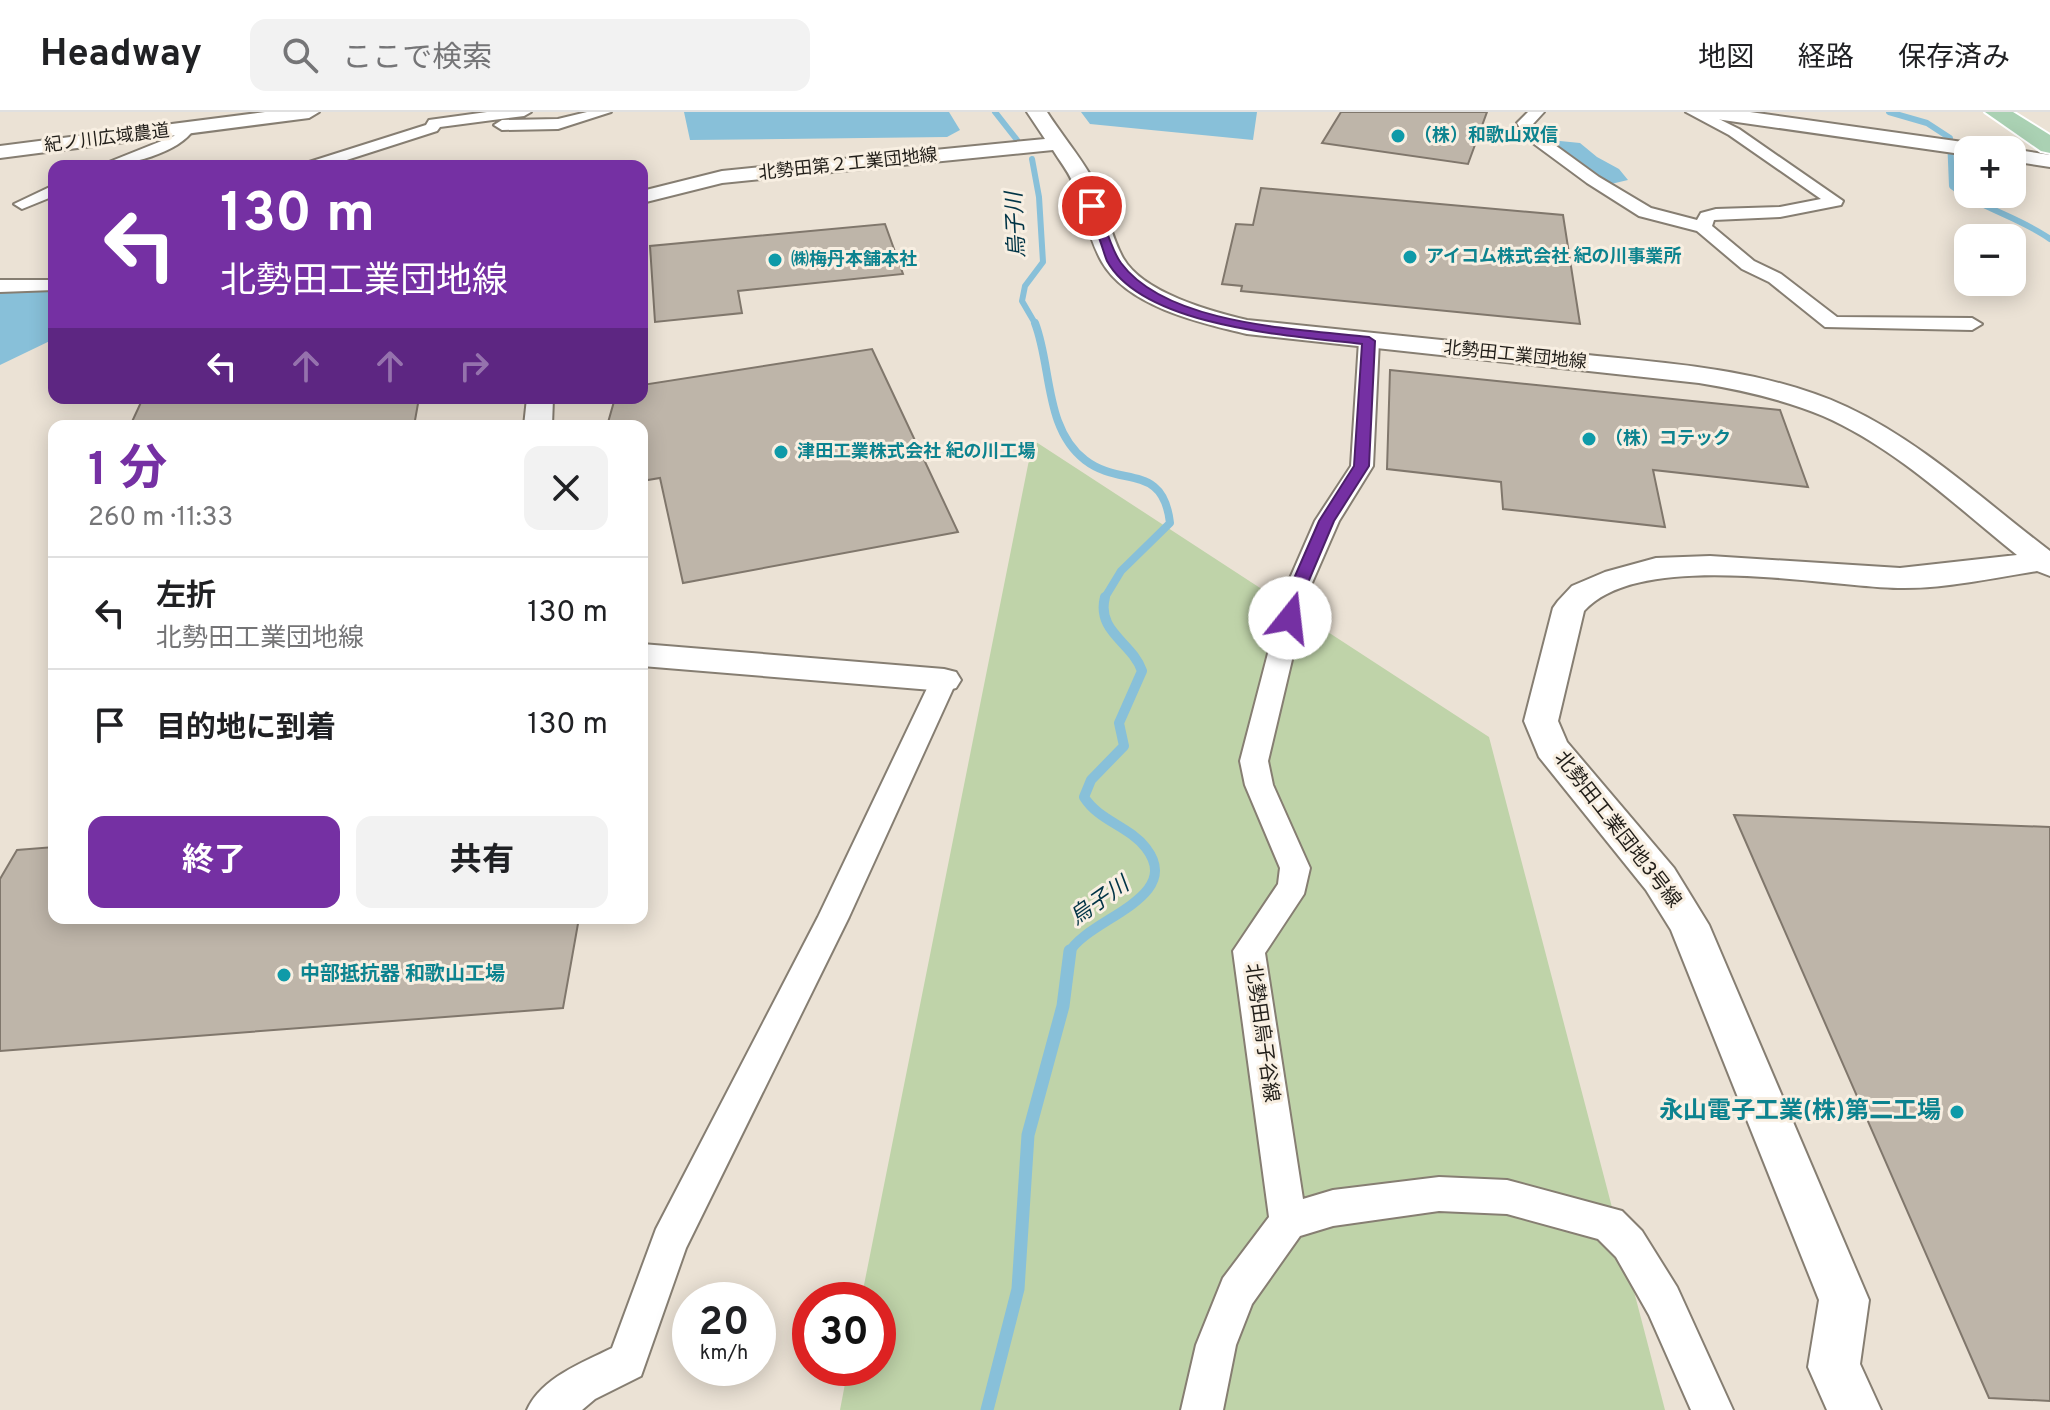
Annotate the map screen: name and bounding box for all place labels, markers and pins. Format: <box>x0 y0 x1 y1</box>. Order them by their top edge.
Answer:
place label: （株）和歌山双信 <box>1414 125 1558 148</box>
marker: （株）和歌山双信 <box>1389 127 1407 145</box>
pin <box>1058 172 1126 240</box>
place label: アイコム株式会社 紀の川事業所 <box>1426 246 1682 269</box>
marker: アイコム株式会社 紀の川事業所 <box>1401 248 1419 266</box>
place label: ㈱梅丹本舗本社 <box>791 249 917 272</box>
marker: ㈱梅丹本舗本社 <box>766 251 784 269</box>
place label: （株）コテック <box>1605 428 1731 451</box>
marker: （株）コテック <box>1580 430 1598 448</box>
place label: 津田工業株式会社 紀の川工場 <box>797 441 1036 464</box>
marker: 津田工業株式会社 紀の川工場 <box>772 443 790 461</box>
place label: 中部抵抗器 和歌山工場 <box>300 962 505 988</box>
marker: 中部抵抗器 和歌山工場 <box>275 966 293 984</box>
place label: 永山電子工業(株)第二工場 <box>1659 1097 1941 1127</box>
marker: 永山電子工業(株)第二工場 <box>1948 1103 1966 1121</box>

